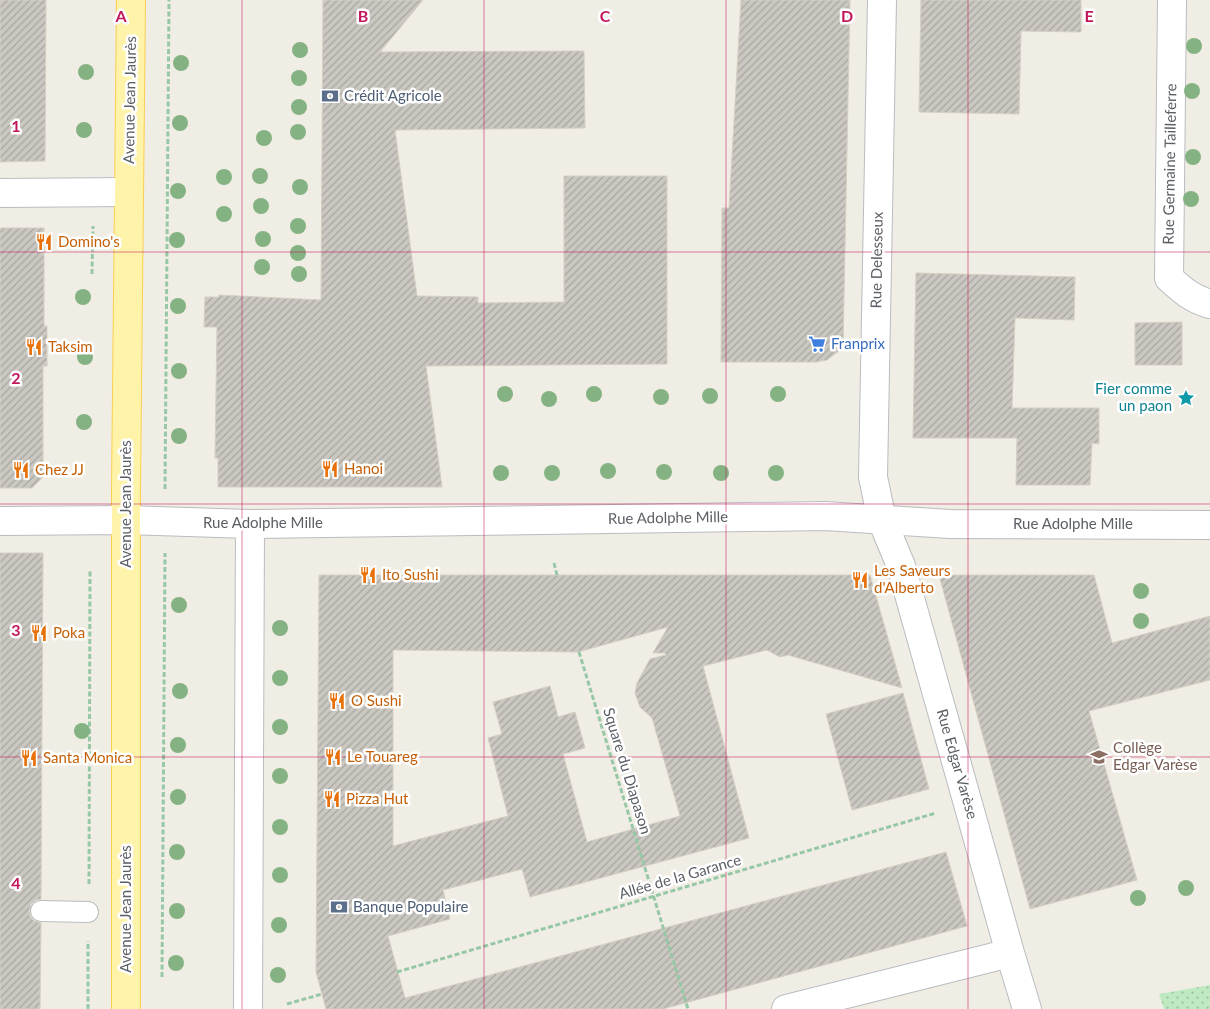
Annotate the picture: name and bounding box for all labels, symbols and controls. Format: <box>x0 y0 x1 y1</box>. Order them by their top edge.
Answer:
text: A <box>114 6 127 25</box>
text: B <box>358 6 368 25</box>
text: C <box>600 6 611 25</box>
text: D <box>841 6 853 25</box>
text: E <box>1084 6 1094 25</box>
street label: Avenue Jean Jaurès <box>119 36 139 164</box>
street label: Rue Germaine Tailleferre <box>1159 83 1179 245</box>
bank icon: Crédit Agricole <box>320 86 340 106</box>
place label: Crédit Agricole <box>344 86 442 104</box>
text: 1 <box>11 116 21 135</box>
street label: Rue Delesseux <box>866 211 886 308</box>
restaurant icon: Domino's <box>34 232 54 252</box>
place label: Domino's <box>58 232 120 250</box>
supermarket icon: Franprix <box>807 334 827 354</box>
place label: Franprix <box>831 334 885 352</box>
restaurant icon: Taksim <box>24 337 44 357</box>
place label: Taksim <box>48 337 93 355</box>
text: 2 <box>11 368 21 387</box>
place label: Fier comme un paon <box>1095 379 1172 414</box>
place icon: Fier comme un paon <box>1176 388 1196 408</box>
street label: Avenue Jean Jaurès <box>116 440 134 568</box>
restaurant icon: Hanoi <box>320 459 340 479</box>
place label: Hanoi <box>344 459 383 477</box>
restaurant icon: Chez JJ <box>11 460 31 480</box>
place label: Chez JJ <box>35 460 84 478</box>
street label: Rue Adolphe Mille <box>608 507 728 527</box>
street label: Rue Adolphe Mille <box>203 513 323 531</box>
street label: Rue Adolphe Mille <box>1013 514 1133 532</box>
place label: Les Saveurs d'Alberto <box>874 561 950 596</box>
restaurant icon: Ito Sushi <box>358 565 378 585</box>
place label: Ito Sushi <box>382 565 438 583</box>
restaurant icon: Les Saveurs d'Alberto <box>850 570 870 590</box>
text: 3 <box>11 620 21 639</box>
restaurant icon: Poka <box>29 623 49 643</box>
place label: Poka <box>53 623 85 641</box>
restaurant icon: O Sushi <box>327 691 347 711</box>
place label: O Sushi <box>351 691 402 709</box>
street label: Square du Diapason <box>600 705 656 836</box>
street label: Rue Edgar Varèse <box>934 707 982 821</box>
place label: Collège Edgar Varèse <box>1113 738 1198 773</box>
restaurant icon: Le Touareg <box>323 747 343 767</box>
place label: Le Touareg <box>347 747 418 765</box>
school or university icon: Collège Edgar Varèse <box>1089 747 1109 767</box>
restaurant icon: Santa Monica <box>19 748 39 768</box>
place label: Santa Monica <box>43 748 132 766</box>
restaurant icon: Pizza Hut <box>322 789 342 809</box>
place label: Pizza Hut <box>346 789 409 807</box>
street label: Avenue Jean Jaurès <box>116 845 134 973</box>
street label: Allée de la Garance <box>617 850 743 902</box>
text: 4 <box>11 873 21 892</box>
bank icon: Banque Populaire <box>329 897 349 917</box>
place label: Banque Populaire <box>353 897 469 915</box>

